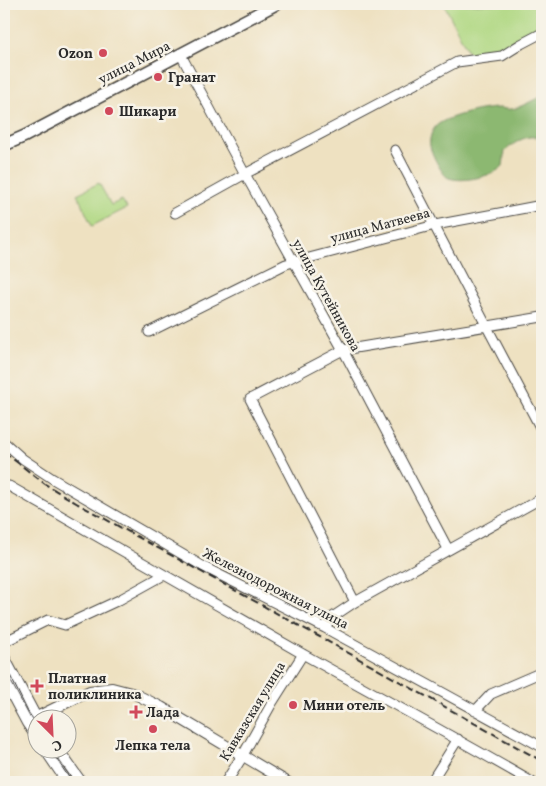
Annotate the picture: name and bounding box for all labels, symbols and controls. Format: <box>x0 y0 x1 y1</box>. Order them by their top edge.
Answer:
street label: улица Мира <box>95 37 174 90</box>
place label: Ozon <box>58 45 93 64</box>
marker: Ozon <box>97 47 109 59</box>
place label: Гранат <box>168 69 216 88</box>
marker: Гранат <box>152 71 164 83</box>
place label: Шикари <box>119 103 176 122</box>
marker: Шикари <box>103 105 115 117</box>
street label: улица Матвеева <box>328 204 432 249</box>
street label: улица Кутейникова <box>287 236 365 355</box>
street label: Железнодорожная улица <box>199 544 352 635</box>
street label: Кавказская улица <box>216 658 291 765</box>
place label: Платная поликлиника <box>48 670 142 705</box>
marker: Платная поликлиника <box>30 679 44 693</box>
place label: Мини отель <box>303 697 385 716</box>
marker: Мини отель <box>287 699 299 711</box>
place label: Лада <box>146 704 180 723</box>
marker: Лада <box>130 706 142 718</box>
north arrow <box>28 708 78 758</box>
marker: Лепка тела <box>147 723 159 735</box>
text: С <box>49 734 65 755</box>
place label: Лепка тела <box>115 737 191 756</box>

